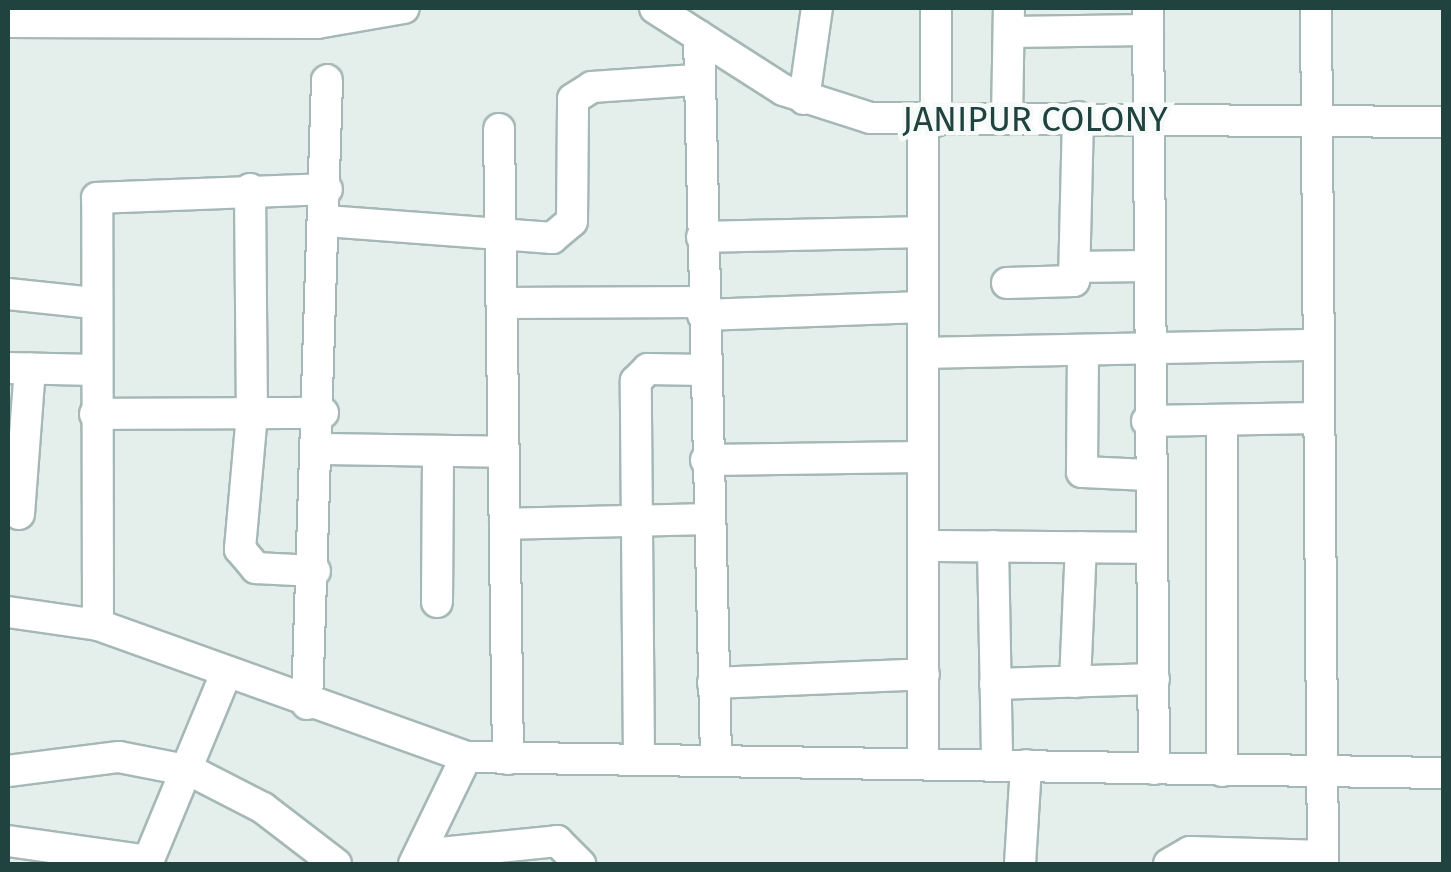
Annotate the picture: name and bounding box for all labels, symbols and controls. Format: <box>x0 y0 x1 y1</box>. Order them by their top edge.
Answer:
street label: JANIPUR COLONY <box>902 98 1168 140</box>

